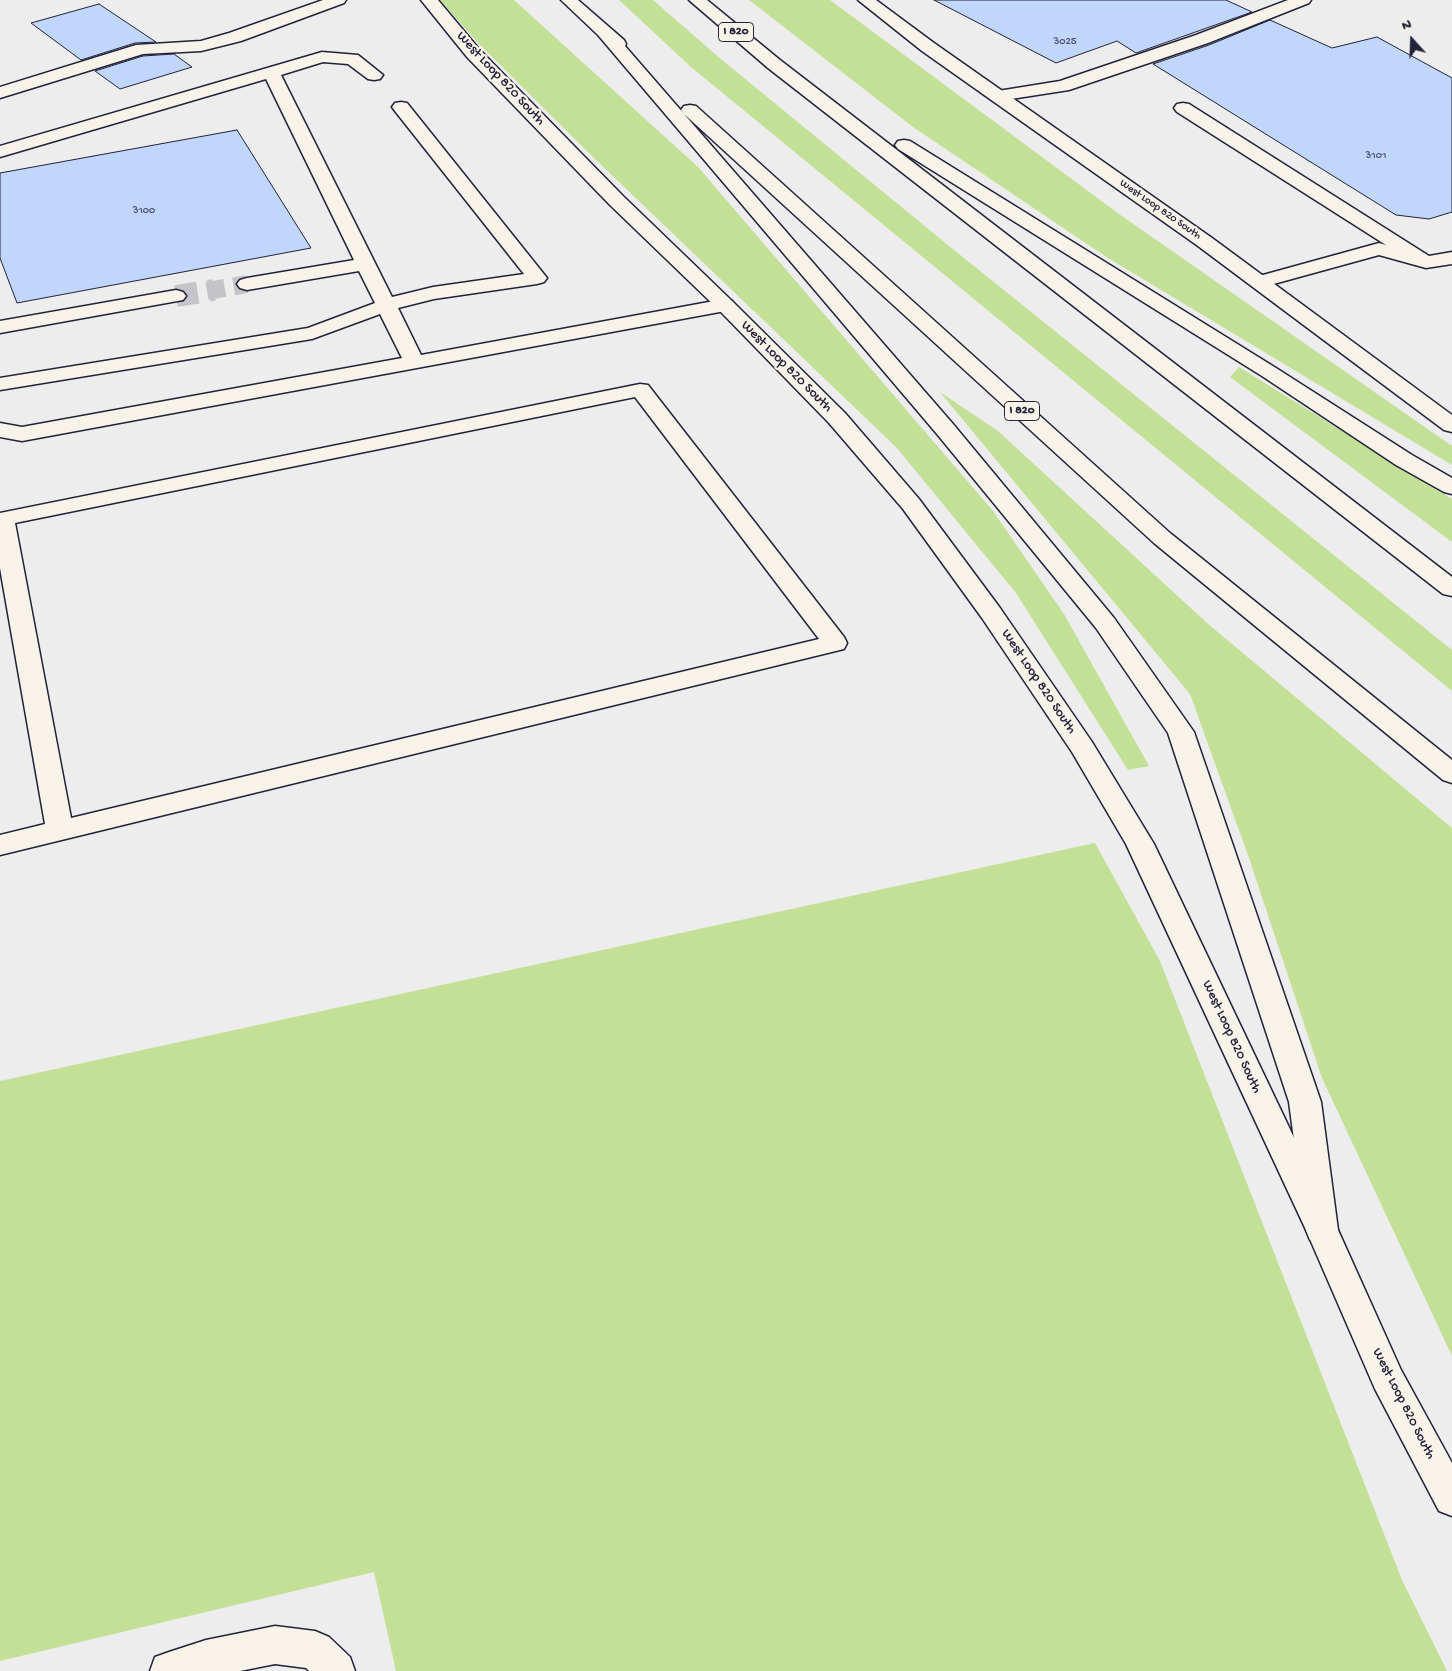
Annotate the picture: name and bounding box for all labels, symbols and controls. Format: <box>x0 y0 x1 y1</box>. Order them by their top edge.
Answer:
north arrow <box>1387 15 1437 65</box>
text: N <box>1399 16 1414 35</box>
road number: I 820 <box>718 22 754 42</box>
street label: West Loop 820 South <box>452 28 548 130</box>
house number: 3025 <box>1053 35 1077 49</box>
house number: 3101 <box>1366 149 1386 163</box>
street label: West Loop 820 South <box>1117 177 1203 243</box>
house number: 3100 <box>133 204 155 218</box>
street label: West Loop 820 South <box>737 318 835 416</box>
road number: I 820 <box>1004 402 1040 421</box>
street label: West Loop 820 South <box>997 627 1079 737</box>
street label: West Loop 820 South <box>1197 978 1265 1096</box>
street label: West Loop 820 South <box>1368 1346 1438 1462</box>

